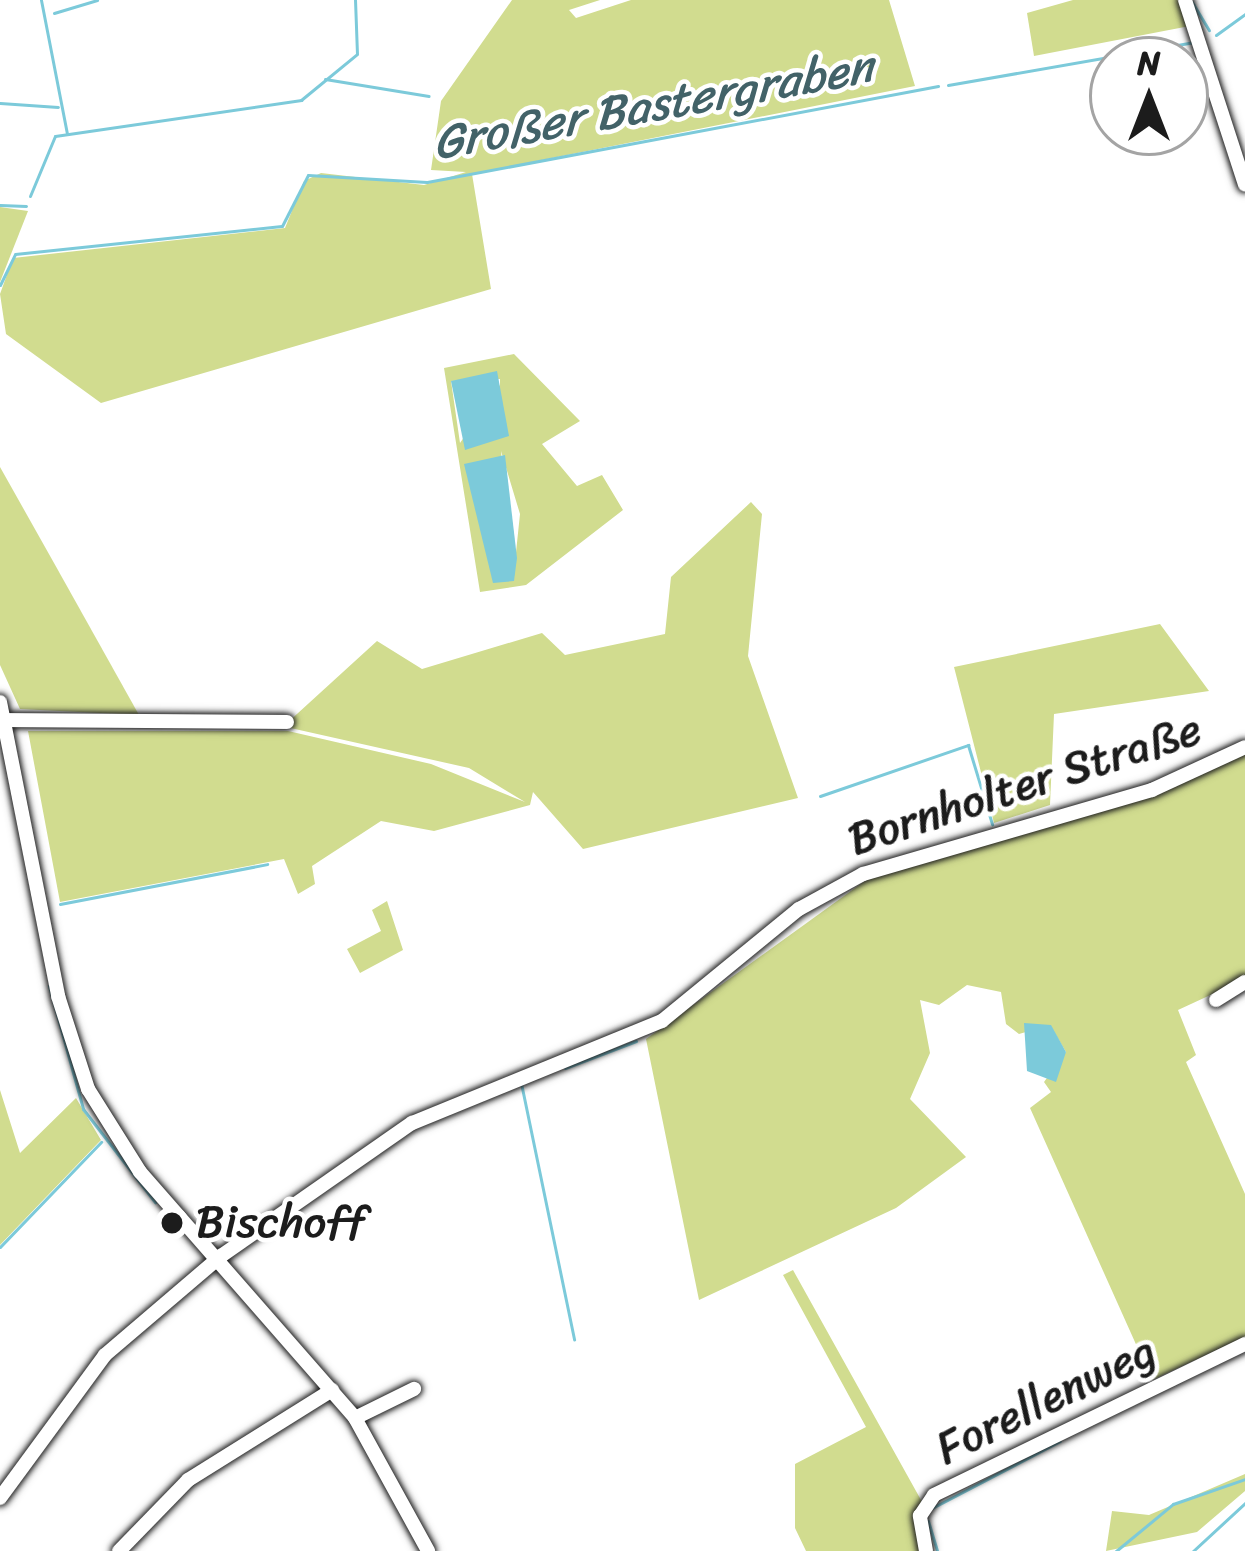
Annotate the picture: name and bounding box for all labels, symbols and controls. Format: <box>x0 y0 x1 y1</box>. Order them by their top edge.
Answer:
text: N <box>1138 34 1160 92</box>
north arrow <box>1089 36 1209 156</box>
water label: Großer Bastergraben <box>426 37 880 171</box>
street label: Bornholter Straße <box>842 702 1208 868</box>
place label: Bischoff <box>196 1196 366 1250</box>
marker: Bischoff <box>159 1210 185 1236</box>
street label: Forellenweg <box>927 1324 1165 1476</box>

